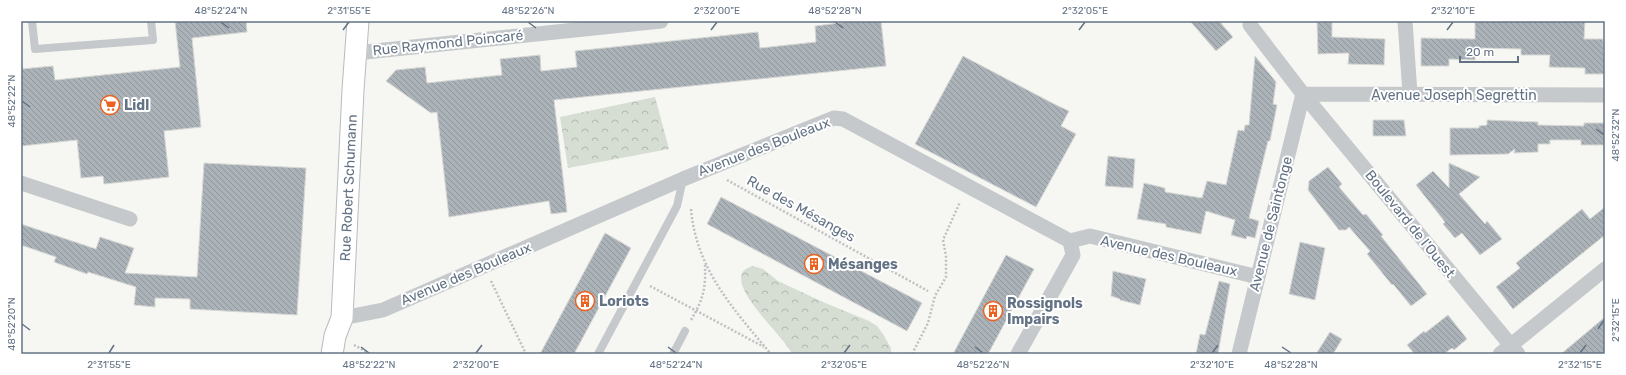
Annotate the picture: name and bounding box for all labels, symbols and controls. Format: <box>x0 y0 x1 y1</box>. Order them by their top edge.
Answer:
text: 48°52'24"N <box>195 5 247 17</box>
text: 2°31'55"E <box>327 5 371 17</box>
text: 48°52'26"N <box>502 5 554 17</box>
text: 2°32'00"E <box>694 5 740 17</box>
text: 48°52'28"N <box>808 5 862 17</box>
text: 2°32'05"E <box>1062 5 1108 17</box>
text: 2°32'10"E <box>1431 5 1475 17</box>
street label: Rue Raymond Poincaré <box>372 27 524 59</box>
scale bar <box>1460 38 1518 64</box>
text: 20 m <box>1466 45 1494 59</box>
text: 48°52'22"N <box>6 75 18 127</box>
street label: Avenue Joseph Segrettin <box>1371 87 1537 104</box>
supermarket icon: Lidl <box>99 94 121 116</box>
place label: Lidl <box>124 97 149 114</box>
text: 48°52'32"N <box>1610 108 1622 162</box>
street label: Rue Robert Schumann <box>336 114 360 262</box>
street label: Avenue des Bouleaux <box>696 114 833 180</box>
street label: Avenue de Saintonge <box>1246 155 1296 293</box>
street label: Boulevard de l'Ouest <box>1361 167 1459 282</box>
street label: Rue des Mésanges <box>744 172 858 246</box>
street label: Avenue des Bouleaux <box>1099 232 1240 280</box>
street label: Avenue des Bouleaux <box>398 239 534 309</box>
building icon: Mésanges <box>803 253 825 275</box>
place label: Mésanges <box>828 256 898 273</box>
building icon: Loriots <box>574 290 596 312</box>
place label: Loriots <box>599 293 649 310</box>
place label: Rossignols Impairs <box>1007 295 1083 328</box>
text: 48°52'20"N <box>6 297 18 351</box>
text: 2°32'15"E <box>1610 298 1622 342</box>
building icon: Rossignols Impairs <box>982 300 1004 322</box>
text: 2°31'55"E <box>87 359 131 371</box>
text: 48°52'22"N <box>343 359 395 371</box>
text: 2°32'00"E <box>453 359 499 371</box>
text: 48°52'24"N <box>650 359 702 371</box>
text: 2°32'05"E <box>821 359 867 371</box>
text: 48°52'26"N <box>957 359 1009 371</box>
text: 2°32'10"E <box>1190 359 1234 371</box>
text: 48°52'28"N <box>1264 359 1318 371</box>
text: 2°32'15"E <box>1558 359 1602 371</box>

